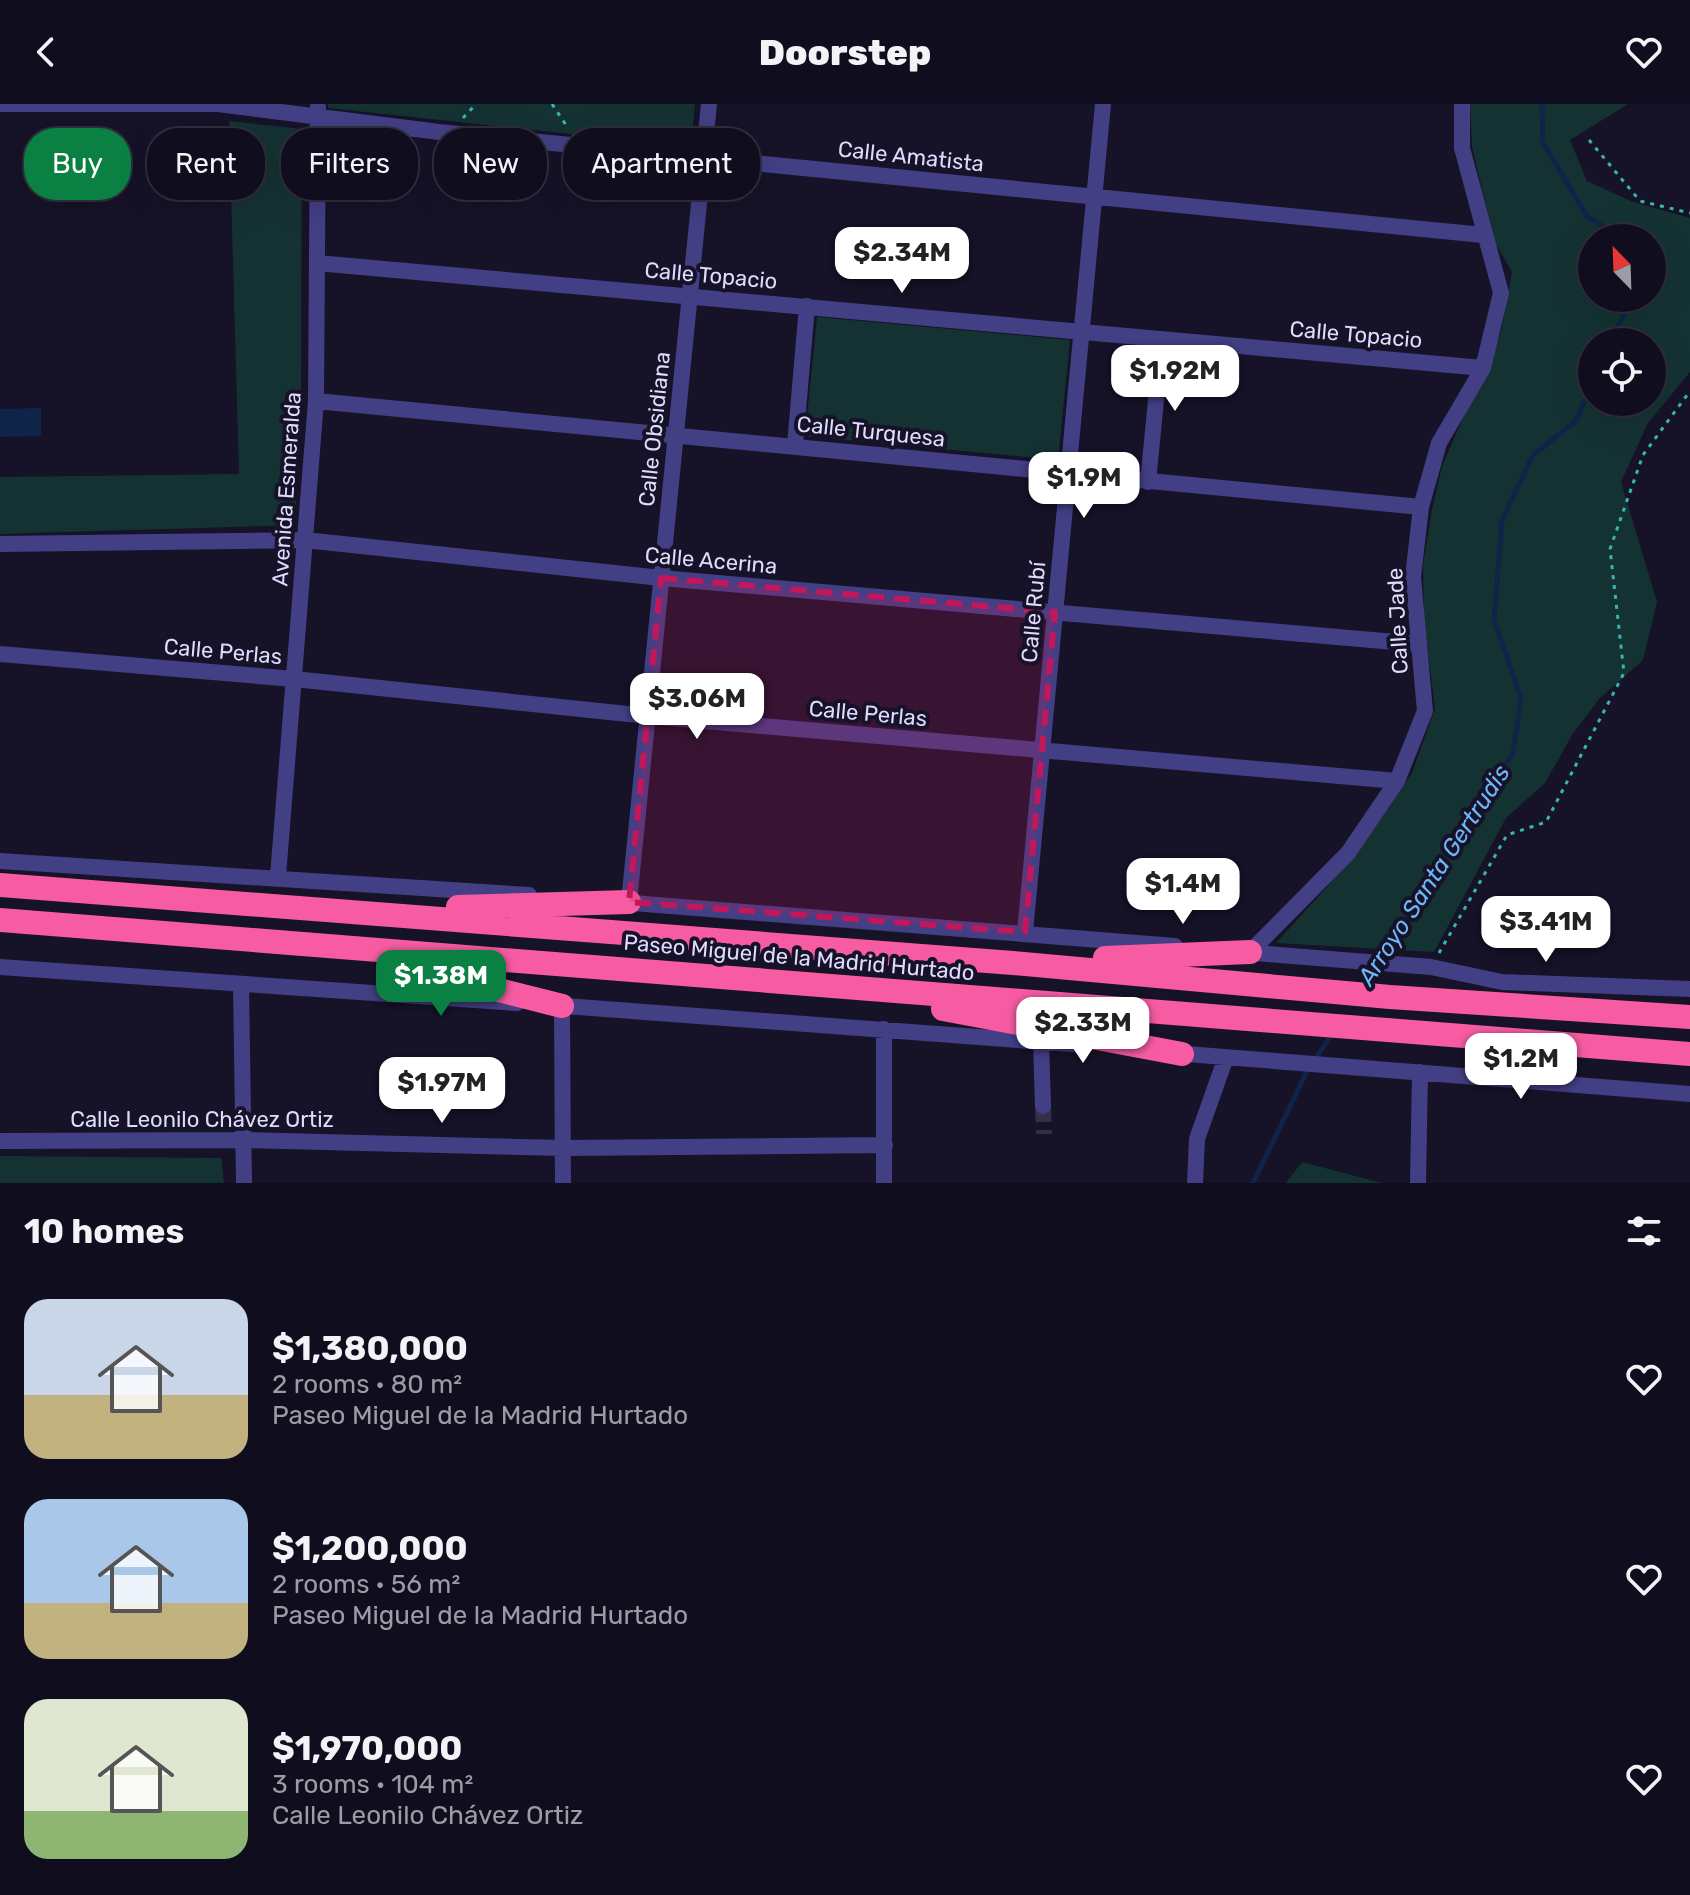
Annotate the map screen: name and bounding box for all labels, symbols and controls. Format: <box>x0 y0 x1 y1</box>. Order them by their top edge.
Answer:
icon: back <box>24 30 68 74</box>
icon: heart <box>1622 30 1666 74</box>
text: Doorstep <box>759 31 931 74</box>
chip: Buy <box>24 128 131 200</box>
chip: Rent <box>147 128 265 200</box>
chip: Filters <box>281 128 418 200</box>
chip: New <box>434 128 547 200</box>
chip: Apartment <box>563 128 760 200</box>
street label: Calle Amatista <box>837 135 985 178</box>
north arrow <box>1578 224 1666 312</box>
map controls <box>1578 224 1666 416</box>
pin: $2.34M <box>837 227 967 295</box>
text: $2.34M <box>853 237 951 268</box>
street label: Calle Topacio <box>643 256 779 295</box>
street label: Calle Topacio <box>1288 315 1424 354</box>
button: locate <box>1578 328 1666 416</box>
pin: $1.92M <box>1110 345 1240 413</box>
street label: Calle Obsidiana <box>633 350 676 508</box>
text: $1.92M <box>1129 355 1221 386</box>
street label: Avenida Esmeralda <box>266 391 307 587</box>
street label: Calle Turquesa <box>795 410 946 453</box>
pin: $1.9M <box>1028 452 1140 520</box>
text: $1.9M <box>1047 462 1121 493</box>
street label: Calle Acerina <box>644 541 778 580</box>
street label: Calle Rubí <box>1016 559 1052 664</box>
street label: Calle Jade <box>1381 567 1414 675</box>
street label: Calle Perlas <box>163 633 283 670</box>
pin: $3.06M <box>632 673 762 741</box>
text: $3.06M <box>648 683 746 714</box>
street label: Calle Perlas <box>808 695 928 732</box>
water label: Arroyo Santa Gertrudis <box>1351 760 1516 992</box>
pin: $1.4M <box>1127 858 1239 926</box>
text: $1.4M <box>1145 868 1221 899</box>
pin: $3.41M <box>1481 896 1611 964</box>
text: $3.41M <box>1499 906 1593 937</box>
street label: Paseo Miguel de la Madrid Hurtado <box>622 929 976 986</box>
pin: $1.38M <box>376 950 506 1018</box>
text: $1.38M <box>394 960 488 991</box>
pin: $2.33M <box>1018 997 1148 1065</box>
text: $2.33M <box>1034 1007 1132 1038</box>
pin: $1.2M <box>1465 1033 1577 1101</box>
text: $1.2M <box>1483 1043 1559 1074</box>
pin: $1.97M <box>377 1057 507 1125</box>
text: $1.97M <box>397 1067 487 1098</box>
street label: Calle Leonilo Chávez Ortiz <box>70 1106 334 1133</box>
icon: filters <box>1622 1209 1666 1253</box>
text: 10 homes <box>24 1211 184 1252</box>
text: $1,380,000 <box>272 1328 468 1369</box>
icon: home <box>88 1331 184 1427</box>
icon: heart <box>1622 1357 1666 1401</box>
text: 2 rooms · 80 m² <box>272 1369 462 1400</box>
text: Paseo Miguel de la Madrid Hurtado <box>272 1400 688 1431</box>
text: $1,200,000 <box>272 1528 468 1569</box>
icon: home <box>88 1531 184 1627</box>
icon: heart <box>1622 1557 1666 1601</box>
text: 2 rooms · 56 m² <box>272 1569 460 1600</box>
text: Paseo Miguel de la Madrid Hurtado <box>272 1600 688 1631</box>
text: $1,970,000 <box>272 1728 462 1769</box>
icon: home <box>88 1731 184 1827</box>
icon: heart <box>1622 1757 1666 1801</box>
text: 3 rooms · 104 m² <box>272 1769 473 1800</box>
text: Calle Leonilo Chávez Ortiz <box>272 1800 583 1831</box>

